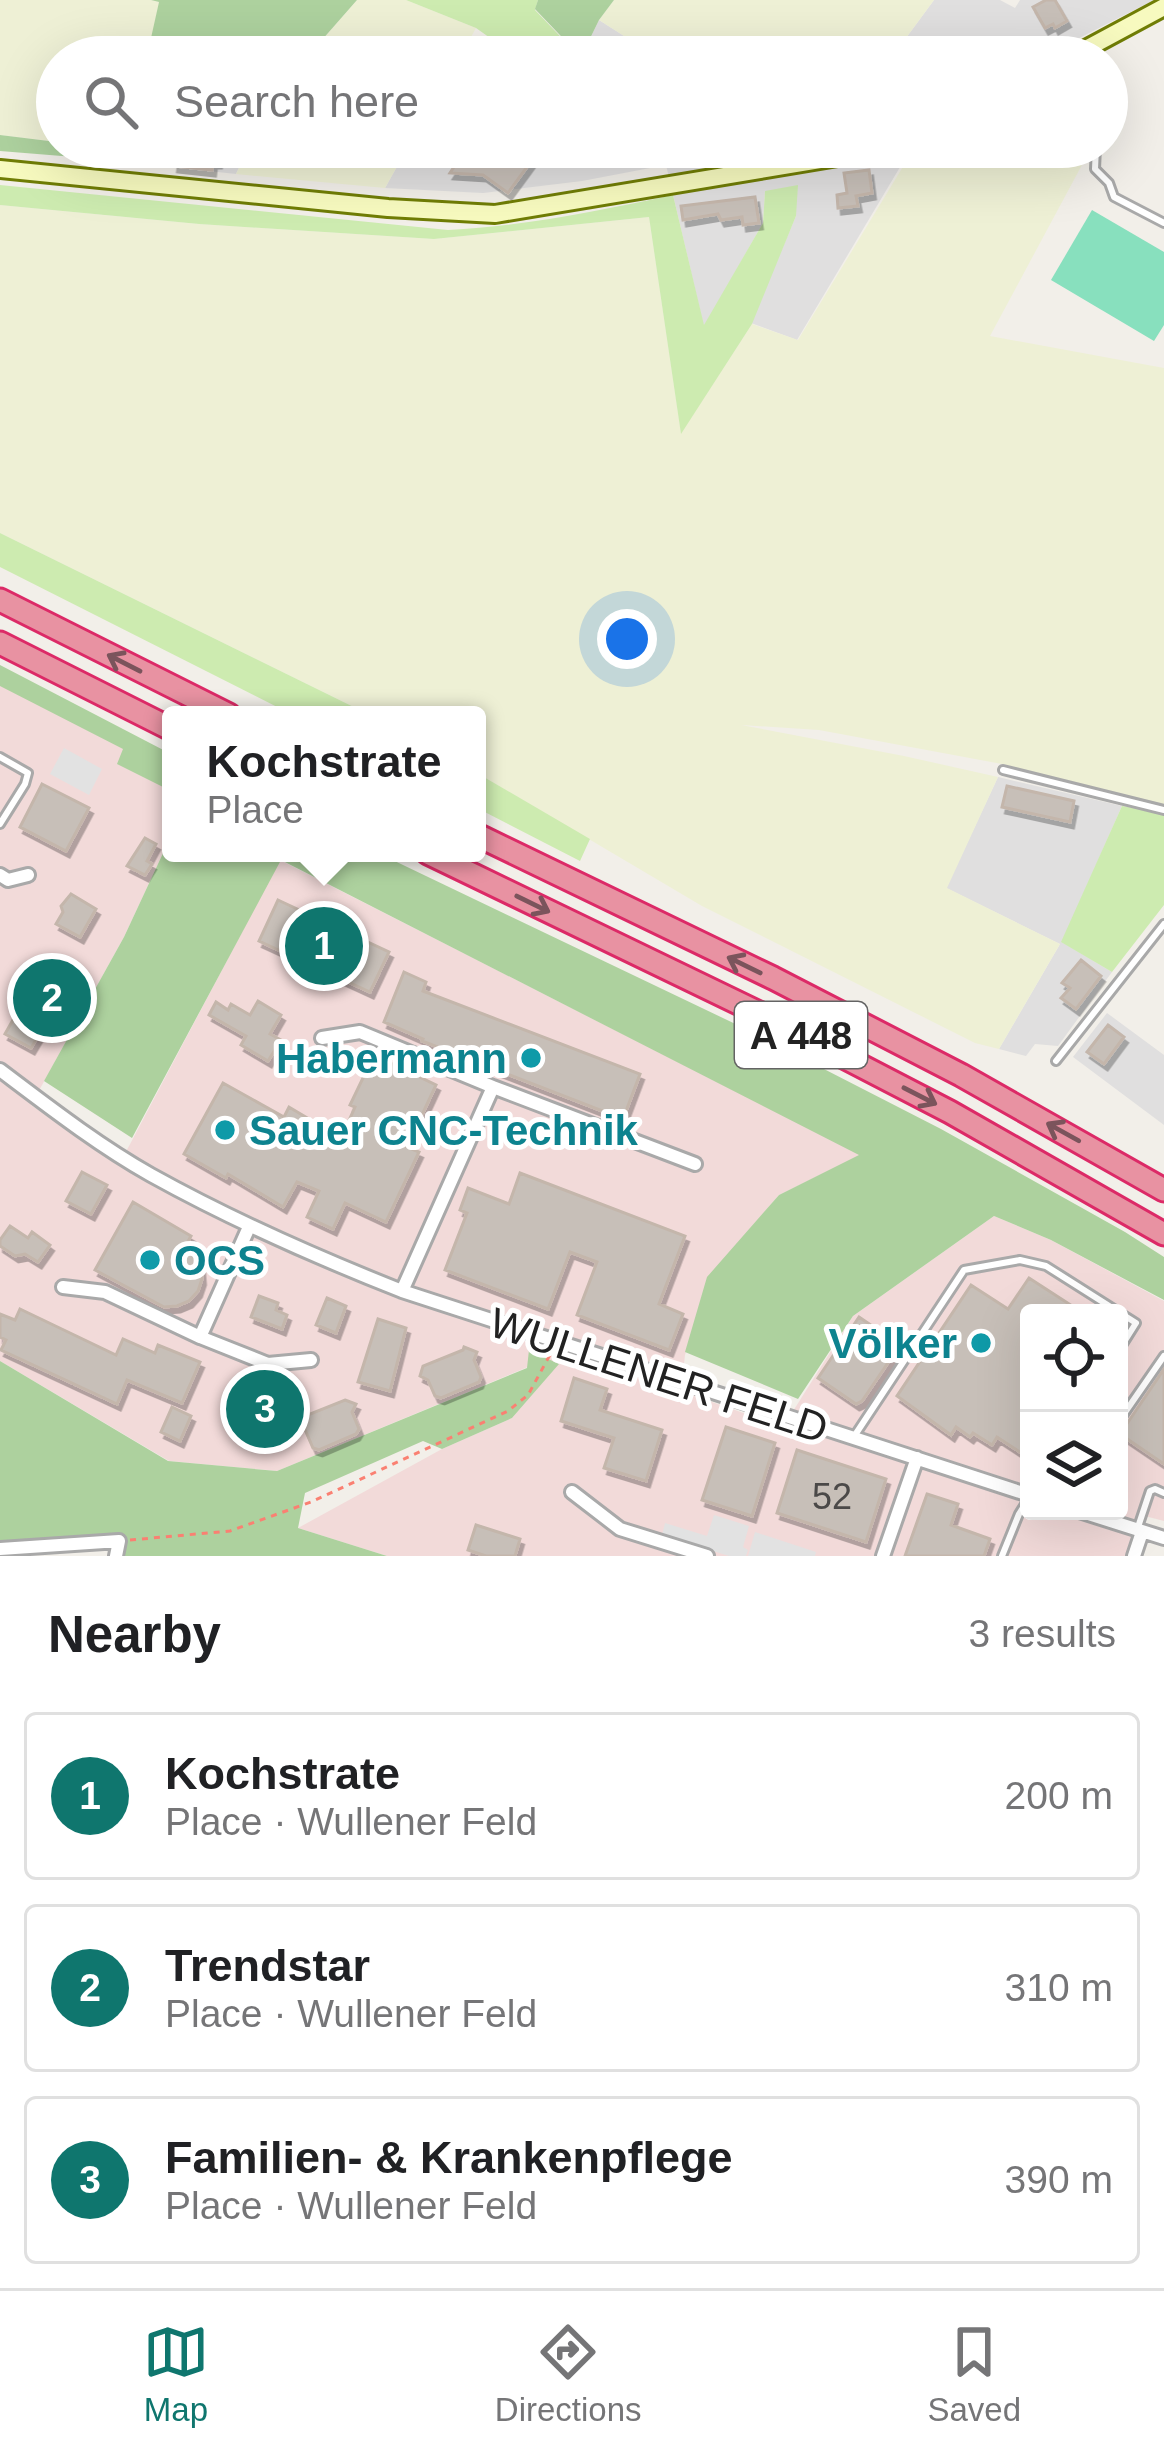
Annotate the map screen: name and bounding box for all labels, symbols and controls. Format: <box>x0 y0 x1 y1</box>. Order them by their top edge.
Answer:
search box <box>36 36 1128 168</box>
icon: search <box>78 69 144 135</box>
text: Search here <box>174 76 419 127</box>
your location <box>597 609 657 669</box>
one-way arrow <box>107 651 143 674</box>
popup <box>162 706 486 862</box>
text: Kochstrate <box>206 736 442 787</box>
text: Place <box>206 788 304 831</box>
one-way arrow <box>514 894 550 916</box>
pin: 1 <box>285 901 363 991</box>
pin: 2 <box>13 953 91 1043</box>
one-way arrow <box>727 953 763 975</box>
road number: A 448 <box>735 1002 867 1068</box>
place label: Habermann <box>276 1035 507 1082</box>
marker: Habermann <box>518 1045 544 1071</box>
one-way arrow <box>902 1086 937 1109</box>
place label: Sauer CNC-Technik <box>249 1107 639 1154</box>
marker: Sauer CNC-Technik <box>212 1117 238 1143</box>
one-way arrow <box>1046 1120 1081 1143</box>
place label: OCS <box>174 1237 265 1284</box>
marker: OCS <box>137 1247 163 1273</box>
street label: WULLENER FELD <box>484 1299 834 1452</box>
map controls <box>1020 1304 1128 1520</box>
button: locate <box>1020 1304 1128 1412</box>
place label: Völker <box>829 1320 957 1367</box>
marker: Völker <box>968 1330 994 1356</box>
pin: 3 <box>226 1364 304 1454</box>
button: layers <box>1020 1412 1128 1520</box>
house number: 52 <box>812 1476 852 1517</box>
text: Nearby <box>48 1606 221 1663</box>
text: 3 results <box>969 1612 1116 1655</box>
text: Kochstrate <box>165 1748 400 1799</box>
text: 1 <box>79 1774 101 1817</box>
text: 200 m <box>1005 1774 1113 1817</box>
text: Place · Wullener Feld <box>165 1800 537 1843</box>
text: Trendstar <box>165 1940 370 1991</box>
text: 2 <box>79 1966 101 2009</box>
text: 310 m <box>1005 1966 1113 2009</box>
text: Place · Wullener Feld <box>165 1992 537 2035</box>
text: Familien- & Krankenpflege <box>165 2132 733 2183</box>
text: 3 <box>79 2158 101 2201</box>
text: 390 m <box>1005 2158 1113 2201</box>
text: Place · Wullener Feld <box>165 2184 537 2227</box>
tab: Map <box>143 2319 209 2429</box>
tab: Directions <box>495 2319 642 2429</box>
tab: Saved <box>927 2319 1021 2429</box>

